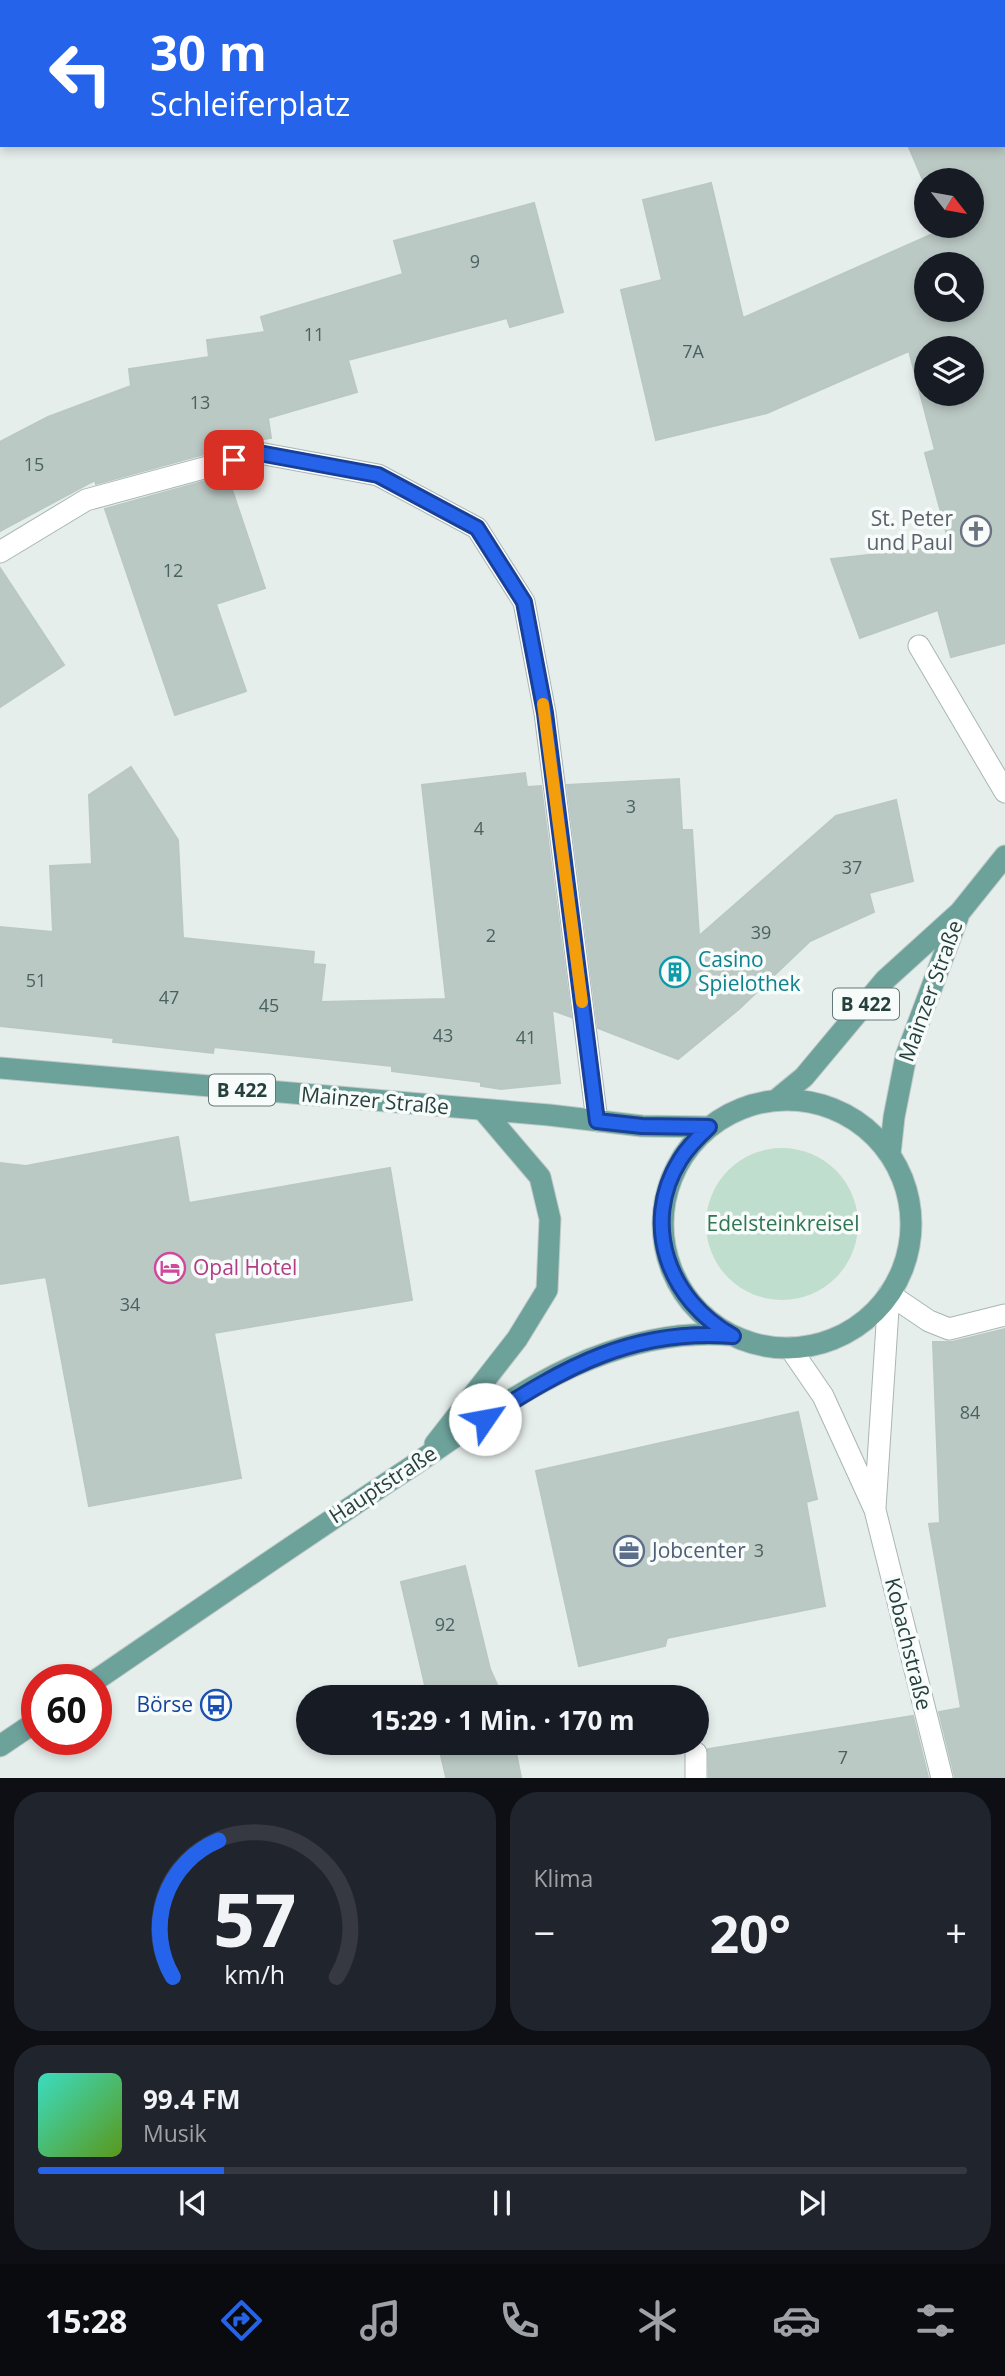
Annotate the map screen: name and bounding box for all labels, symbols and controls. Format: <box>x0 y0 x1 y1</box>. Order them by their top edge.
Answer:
text: 30 m <box>150 19 267 85</box>
icon: left <box>35 28 126 119</box>
text: Schleiferplatz <box>150 82 350 125</box>
north arrow <box>914 168 984 238</box>
map controls <box>914 168 984 406</box>
house number: 9 <box>470 249 480 273</box>
button: search <box>914 252 984 322</box>
house number: 11 <box>304 322 324 346</box>
button: layers <box>914 336 984 406</box>
house number: 7A <box>682 339 704 363</box>
house number: 13 <box>190 390 210 414</box>
pin <box>204 430 264 490</box>
icon: arrive <box>215 441 253 479</box>
house number: 15 <box>24 452 44 476</box>
place label: St. Peter und Paul <box>866 504 953 556</box>
church icon: St. Peter und Paul <box>959 514 993 548</box>
house number: 12 <box>163 558 183 582</box>
house number: 3 <box>626 794 636 818</box>
house number: 4 <box>474 816 484 840</box>
house number: 37 <box>842 855 862 879</box>
street label: Mainzer Straße <box>892 916 969 1065</box>
house number: 39 <box>751 920 771 944</box>
house number: 2 <box>486 923 496 947</box>
place label: Casino Spielothek <box>698 945 801 997</box>
building icon: Casino Spielothek <box>658 955 692 989</box>
house number: 51 <box>26 968 46 992</box>
house number: 47 <box>159 985 179 1009</box>
road number: B 422 <box>833 988 899 1020</box>
house number: 45 <box>259 993 279 1017</box>
house number: 43 <box>433 1023 453 1047</box>
house number: 41 <box>516 1025 536 1049</box>
road number: B 422 <box>209 1074 275 1106</box>
street label: Mainzer Straße <box>300 1080 450 1120</box>
park label: Edelsteinkreisel <box>707 1209 859 1237</box>
hotel icon: Opal Hotel <box>153 1251 187 1285</box>
place label: Opal Hotel <box>193 1253 297 1281</box>
house number: 34 <box>120 1292 140 1316</box>
position arrow <box>448 1382 522 1456</box>
house number: 84 <box>960 1400 980 1424</box>
street label: Hauptstraße <box>323 1439 442 1529</box>
office icon: Jobcenter <box>612 1534 646 1568</box>
place label: Jobcenter <box>650 1536 746 1564</box>
house number: 3 <box>754 1538 764 1562</box>
street label: Kobachstraße <box>879 1575 939 1713</box>
house number: 92 <box>435 1612 455 1636</box>
speed limit sign: 60 <box>21 1664 112 1755</box>
bus stop icon: Börse <box>199 1688 233 1722</box>
place label: Börse <box>136 1690 193 1718</box>
text: 15:29 · 1 Min. · 170 m <box>370 1702 635 1738</box>
house number: 7 <box>838 1745 848 1769</box>
text: Klima <box>534 1862 593 1894</box>
text: 57 <box>213 1870 296 1969</box>
text: 20° <box>709 1897 791 1968</box>
text: − <box>534 1906 555 1958</box>
text: + <box>945 1906 967 1958</box>
text: km/h <box>224 1957 285 1991</box>
text: 99.4 FM <box>143 2081 241 2117</box>
text: Musik <box>143 2117 207 2149</box>
icon: previous <box>174 2184 212 2222</box>
icon: pause <box>483 2184 521 2222</box>
icon: next <box>793 2184 831 2222</box>
icon: directions <box>217 2296 266 2345</box>
icon: music <box>356 2296 405 2345</box>
icon: phone <box>495 2296 544 2345</box>
icon: climate <box>633 2296 682 2345</box>
icon: car <box>772 2296 821 2345</box>
icon: filters <box>911 2296 960 2345</box>
text: 15:28 <box>45 2299 127 2342</box>

